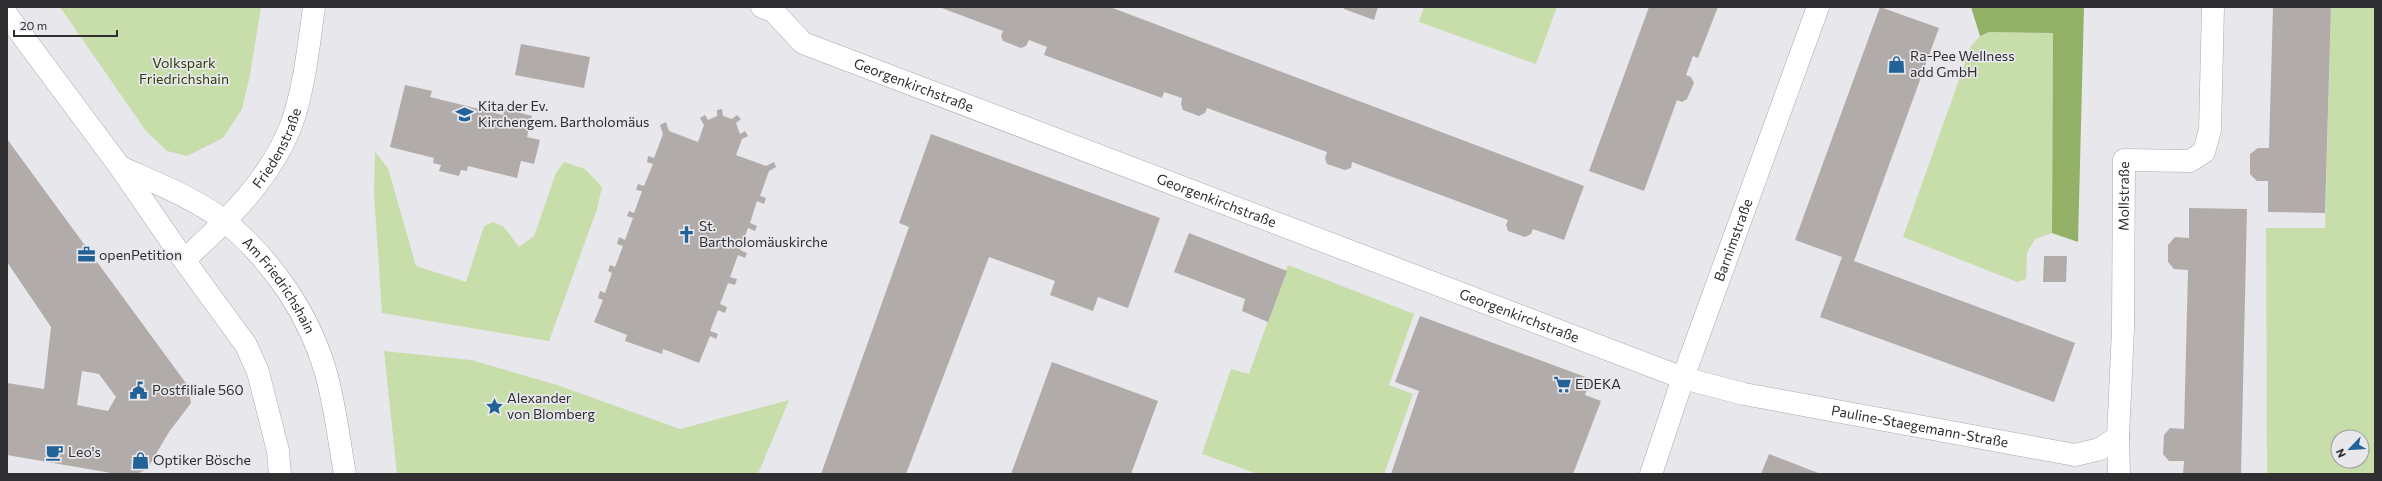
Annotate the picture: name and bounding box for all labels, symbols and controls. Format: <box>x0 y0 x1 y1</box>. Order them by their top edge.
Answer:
scale bar <box>14 12 117 38</box>
text: 20 m <box>20 18 47 32</box>
place label: Ra-Pee Wellness add GmbH <box>1910 47 2015 80</box>
park label: Volkspark Friedrichshain <box>139 54 229 87</box>
street label: Georgenkirchstraße <box>852 54 976 115</box>
shop icon: Ra-Pee Wellness add GmbH <box>1887 54 1907 74</box>
place label: Kita der Ev. Kirchengem. Bartholomäus <box>478 97 649 130</box>
school or university icon: Kita der Ev. Kirchengem. Bartholomäus <box>455 104 475 124</box>
street label: Friedenstraße <box>248 106 304 191</box>
street label: Mollstraße <box>2115 161 2132 231</box>
street label: Georgenkirchstraße <box>1154 169 1279 230</box>
street label: Barnimstraße <box>1710 196 1756 283</box>
place label: St. Bartholomäuskirche <box>699 217 828 250</box>
church icon: St. Bartholomäuskirche <box>676 224 696 244</box>
street label: Am Friedrichshain <box>239 233 319 336</box>
office icon: openPetition <box>76 245 96 265</box>
place label: openPetition <box>99 246 182 263</box>
street label: Georgenkirchstraße <box>1457 285 1582 346</box>
supermarket icon: EDEKA <box>1552 374 1572 394</box>
place label: EDEKA <box>1575 375 1621 392</box>
public building icon: Postfiliale 560 <box>129 380 149 400</box>
place label: Postfiliale 560 <box>152 381 244 398</box>
place label: Alexander von Blomberg <box>507 389 595 422</box>
place icon: Alexander von Blomberg <box>484 396 504 416</box>
street label: Pauline-Staegemann-Straße <box>1830 401 2010 451</box>
north arrow <box>2330 429 2370 469</box>
cafe icon: Leo's <box>45 442 65 462</box>
place label: Leo's <box>68 443 101 460</box>
text: N <box>2333 447 2348 460</box>
shop icon: Optiker Bösche <box>130 450 150 470</box>
place label: Optiker Bösche <box>153 451 251 468</box>

